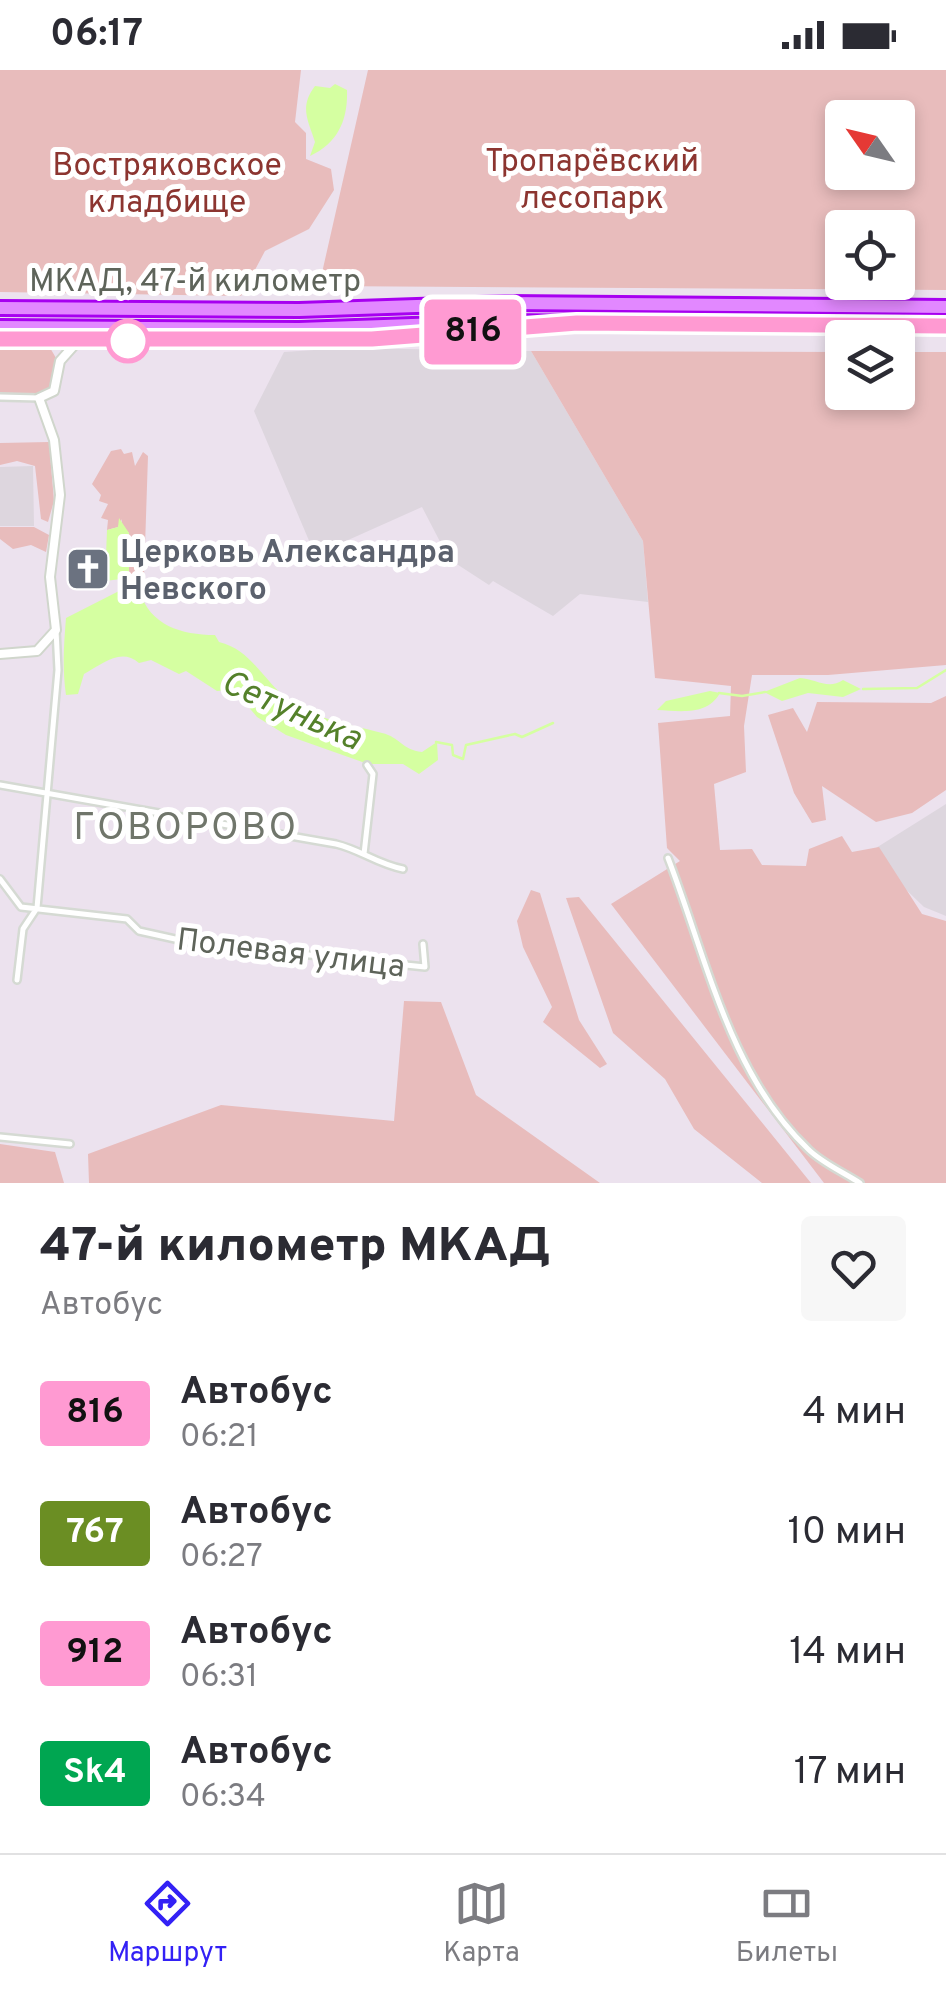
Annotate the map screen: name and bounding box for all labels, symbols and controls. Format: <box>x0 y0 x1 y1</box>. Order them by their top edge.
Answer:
text: 06:17 <box>50 11 143 60</box>
north arrow <box>825 100 915 190</box>
map controls <box>825 100 915 410</box>
park label: Тропарёвский лесопарк <box>485 143 699 220</box>
park label: Востряковское кладбище <box>52 147 282 224</box>
button: locate <box>825 210 915 300</box>
street label: МКАД, 47-й километр <box>29 263 361 303</box>
line badge: 816 <box>416 300 530 364</box>
text: 816 <box>444 310 502 354</box>
unlabelled marker <box>107 320 149 362</box>
button: layers <box>825 320 915 410</box>
place label: Церковь Александра Невского <box>120 534 455 611</box>
church icon: Церковь Александра Невского <box>65 546 111 592</box>
water label: Сетунька <box>214 661 368 762</box>
district label: ГОВОРОВО <box>73 805 299 854</box>
street label: Полевая улица <box>174 921 407 989</box>
button: heart <box>801 1216 906 1321</box>
text: 47-й километр МКАД <box>40 1218 550 1278</box>
text: Автобус <box>40 1286 163 1326</box>
text: Автобус <box>180 1369 333 1418</box>
text: 4 мин <box>803 1389 906 1438</box>
text: 816 <box>66 1391 124 1435</box>
text: 06:21 <box>180 1418 258 1458</box>
text: Автобус <box>180 1489 333 1538</box>
text: 10 мин <box>788 1509 906 1558</box>
text: 767 <box>66 1511 124 1555</box>
text: 06:27 <box>180 1538 263 1578</box>
text: Автобус <box>180 1609 333 1658</box>
text: 14 мин <box>789 1629 906 1678</box>
text: 912 <box>67 1631 123 1675</box>
text: 06:31 <box>180 1658 258 1698</box>
text: Автобус <box>180 1729 333 1778</box>
text: 17 мин <box>794 1749 906 1798</box>
text: Sk4 <box>63 1751 127 1795</box>
text: 06:34 <box>180 1778 266 1818</box>
tab: Маршрут <box>108 1876 227 1972</box>
tab: Карта <box>443 1876 520 1972</box>
tab: Билеты <box>736 1876 838 1972</box>

